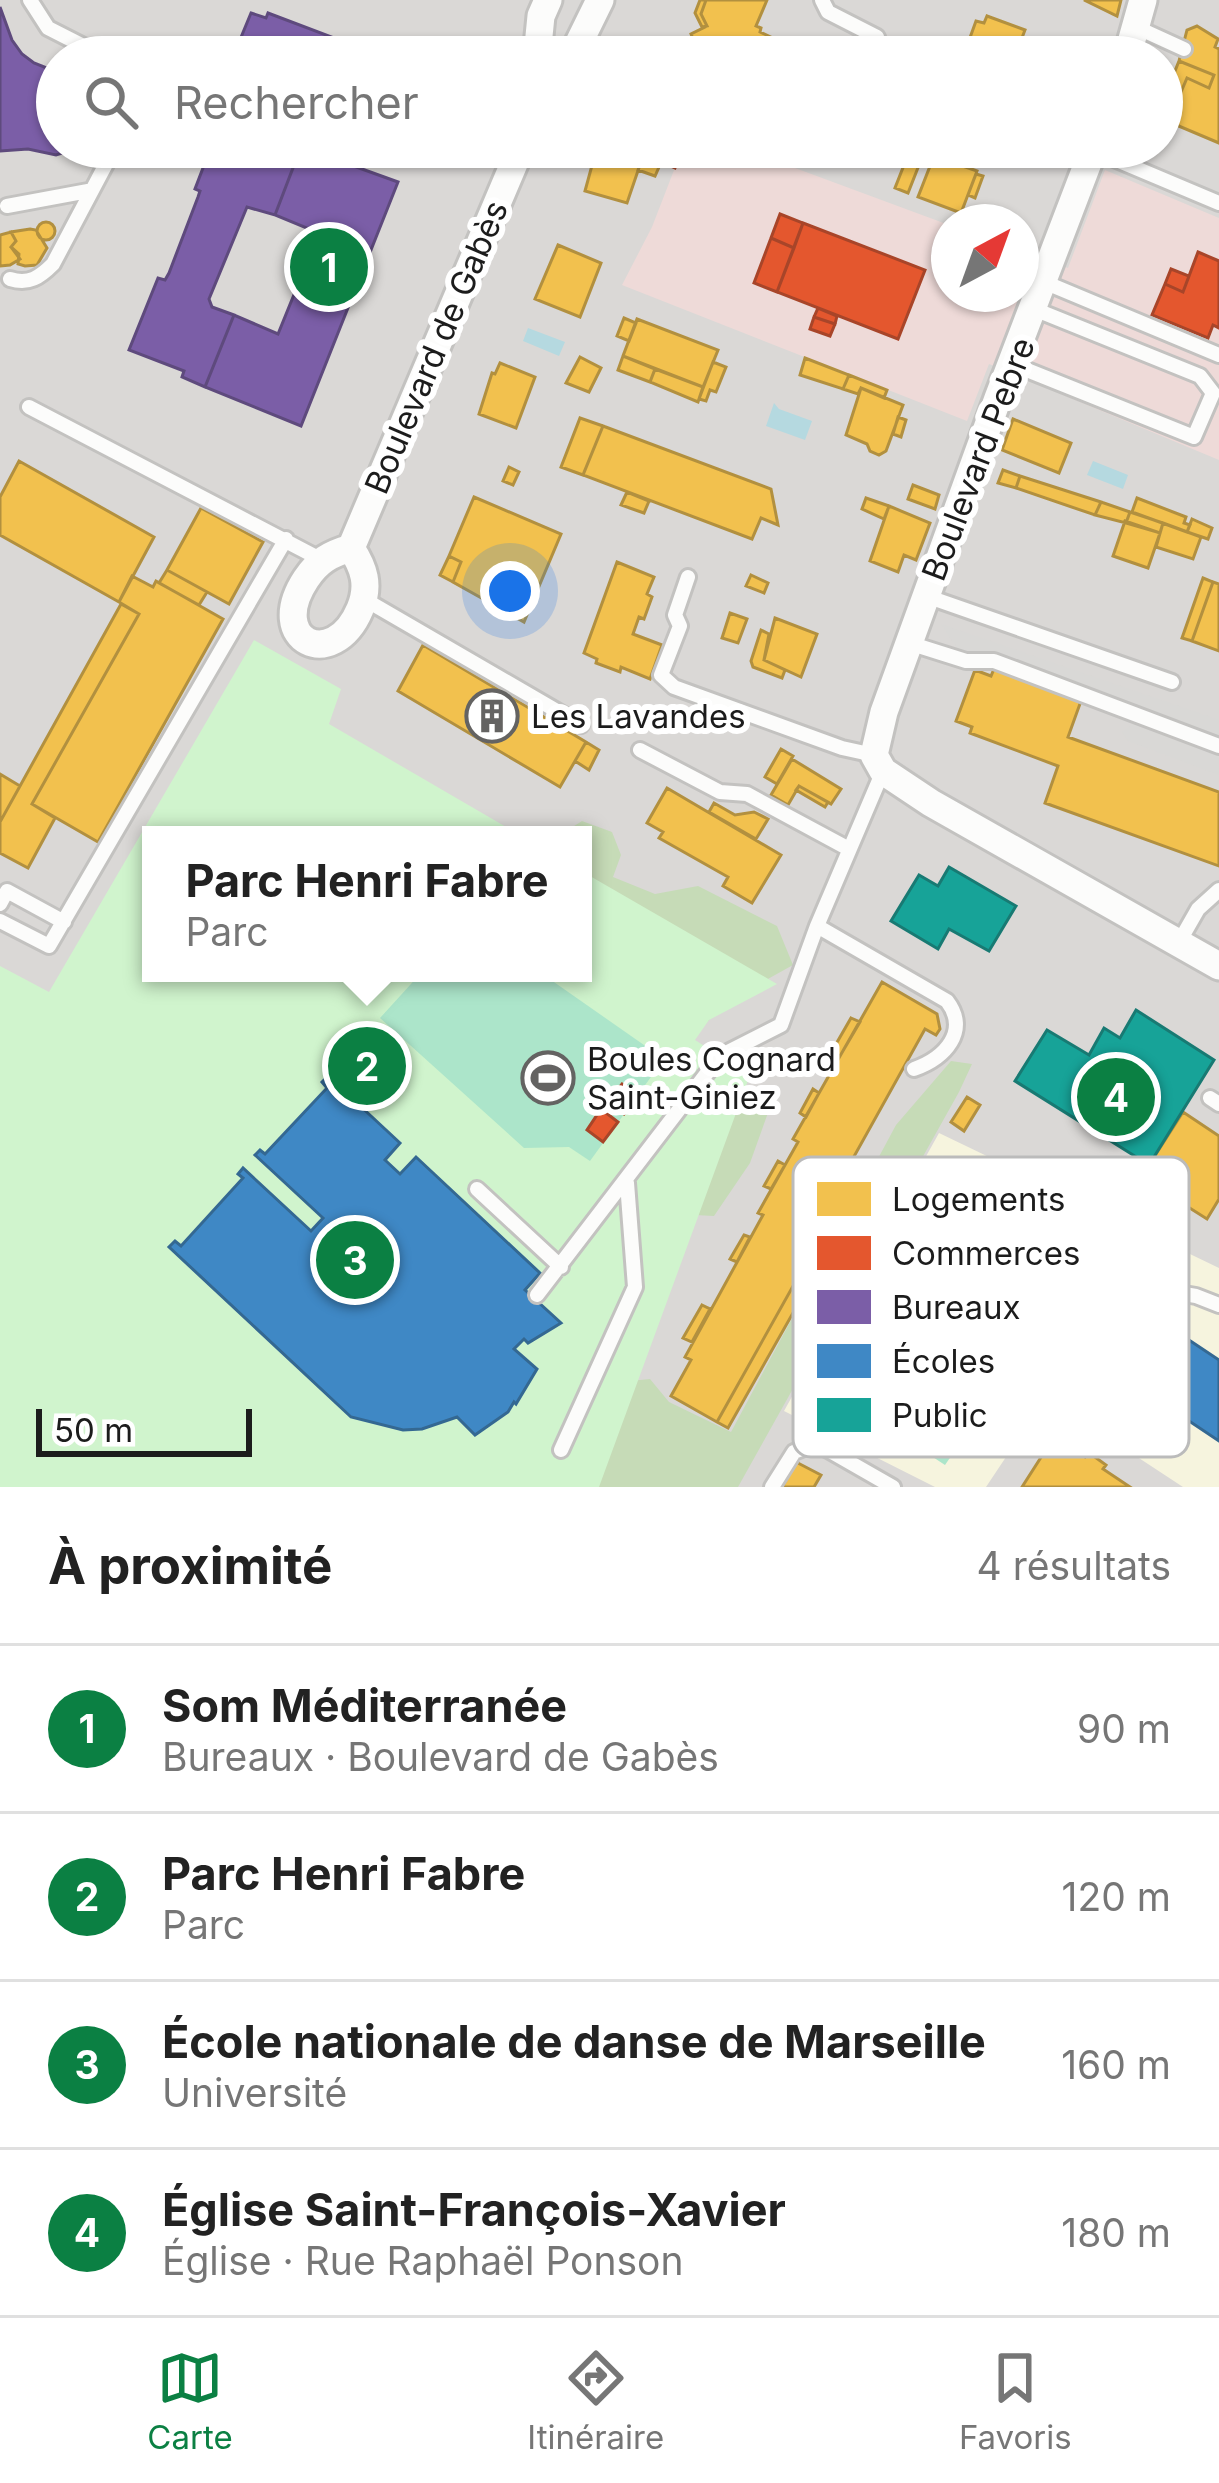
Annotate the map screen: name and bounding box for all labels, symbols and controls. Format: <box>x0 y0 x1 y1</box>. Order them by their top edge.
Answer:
search box <box>36 36 1183 168</box>
icon: search <box>78 69 144 135</box>
text: Rechercher <box>174 75 419 130</box>
street label: Boulevard de Gabès <box>356 194 516 500</box>
north arrow <box>931 204 1039 312</box>
pin: 1 <box>290 222 368 312</box>
street label: Boulevard Pebre <box>913 332 1043 586</box>
your location <box>480 561 540 621</box>
building icon: Les Lavandes <box>464 688 520 744</box>
place label: Les Lavandes <box>531 696 746 736</box>
popup <box>142 826 592 982</box>
text: Parc Henri Fabre <box>185 853 549 908</box>
text: Parc <box>185 908 269 955</box>
pin: 2 <box>328 1021 406 1111</box>
place label: Boules Cognard Saint-Giniez <box>587 1039 836 1117</box>
sports icon: Boules Cognard Saint-Giniez <box>520 1050 576 1106</box>
pin: 4 <box>1077 1052 1155 1142</box>
legend <box>793 1157 1189 1457</box>
text: Logements <box>892 1179 1065 1219</box>
pin: 3 <box>316 1215 394 1305</box>
text: Commerces <box>892 1233 1080 1273</box>
text: Bureaux <box>892 1287 1021 1327</box>
text: Écoles <box>892 1341 995 1381</box>
text: Public <box>892 1395 988 1435</box>
scale bar <box>36 1403 252 1456</box>
text: 50 m <box>54 1410 133 1450</box>
text: À proximité <box>48 1535 332 1596</box>
text: 4 résultats <box>977 1542 1171 1589</box>
text: Som Méditerranée <box>162 1678 567 1733</box>
text: 1 <box>79 1705 95 1752</box>
text: 90 m <box>1077 1705 1171 1752</box>
text: Bureaux · Boulevard de Gabès <box>162 1733 719 1780</box>
text: Parc Henri Fabre <box>162 1846 525 1901</box>
text: 2 <box>75 1873 99 1920</box>
text: 120 m <box>1062 1873 1171 1920</box>
text: Parc <box>162 1901 245 1948</box>
text: École nationale de danse de Marseille <box>162 2014 986 2069</box>
text: 3 <box>74 2041 100 2088</box>
text: 160 m <box>1061 2041 1171 2088</box>
text: Université <box>162 2069 347 2116</box>
text: Église Saint-François-Xavier <box>162 2182 786 2237</box>
text: 4 <box>74 2209 100 2256</box>
text: 180 m <box>1061 2209 1171 2256</box>
text: Église · Rue Raphaël Ponson <box>162 2237 684 2284</box>
tab: Carte <box>147 2345 233 2457</box>
tab: Itinéraire <box>527 2345 664 2457</box>
tab: Favoris <box>959 2345 1072 2457</box>

